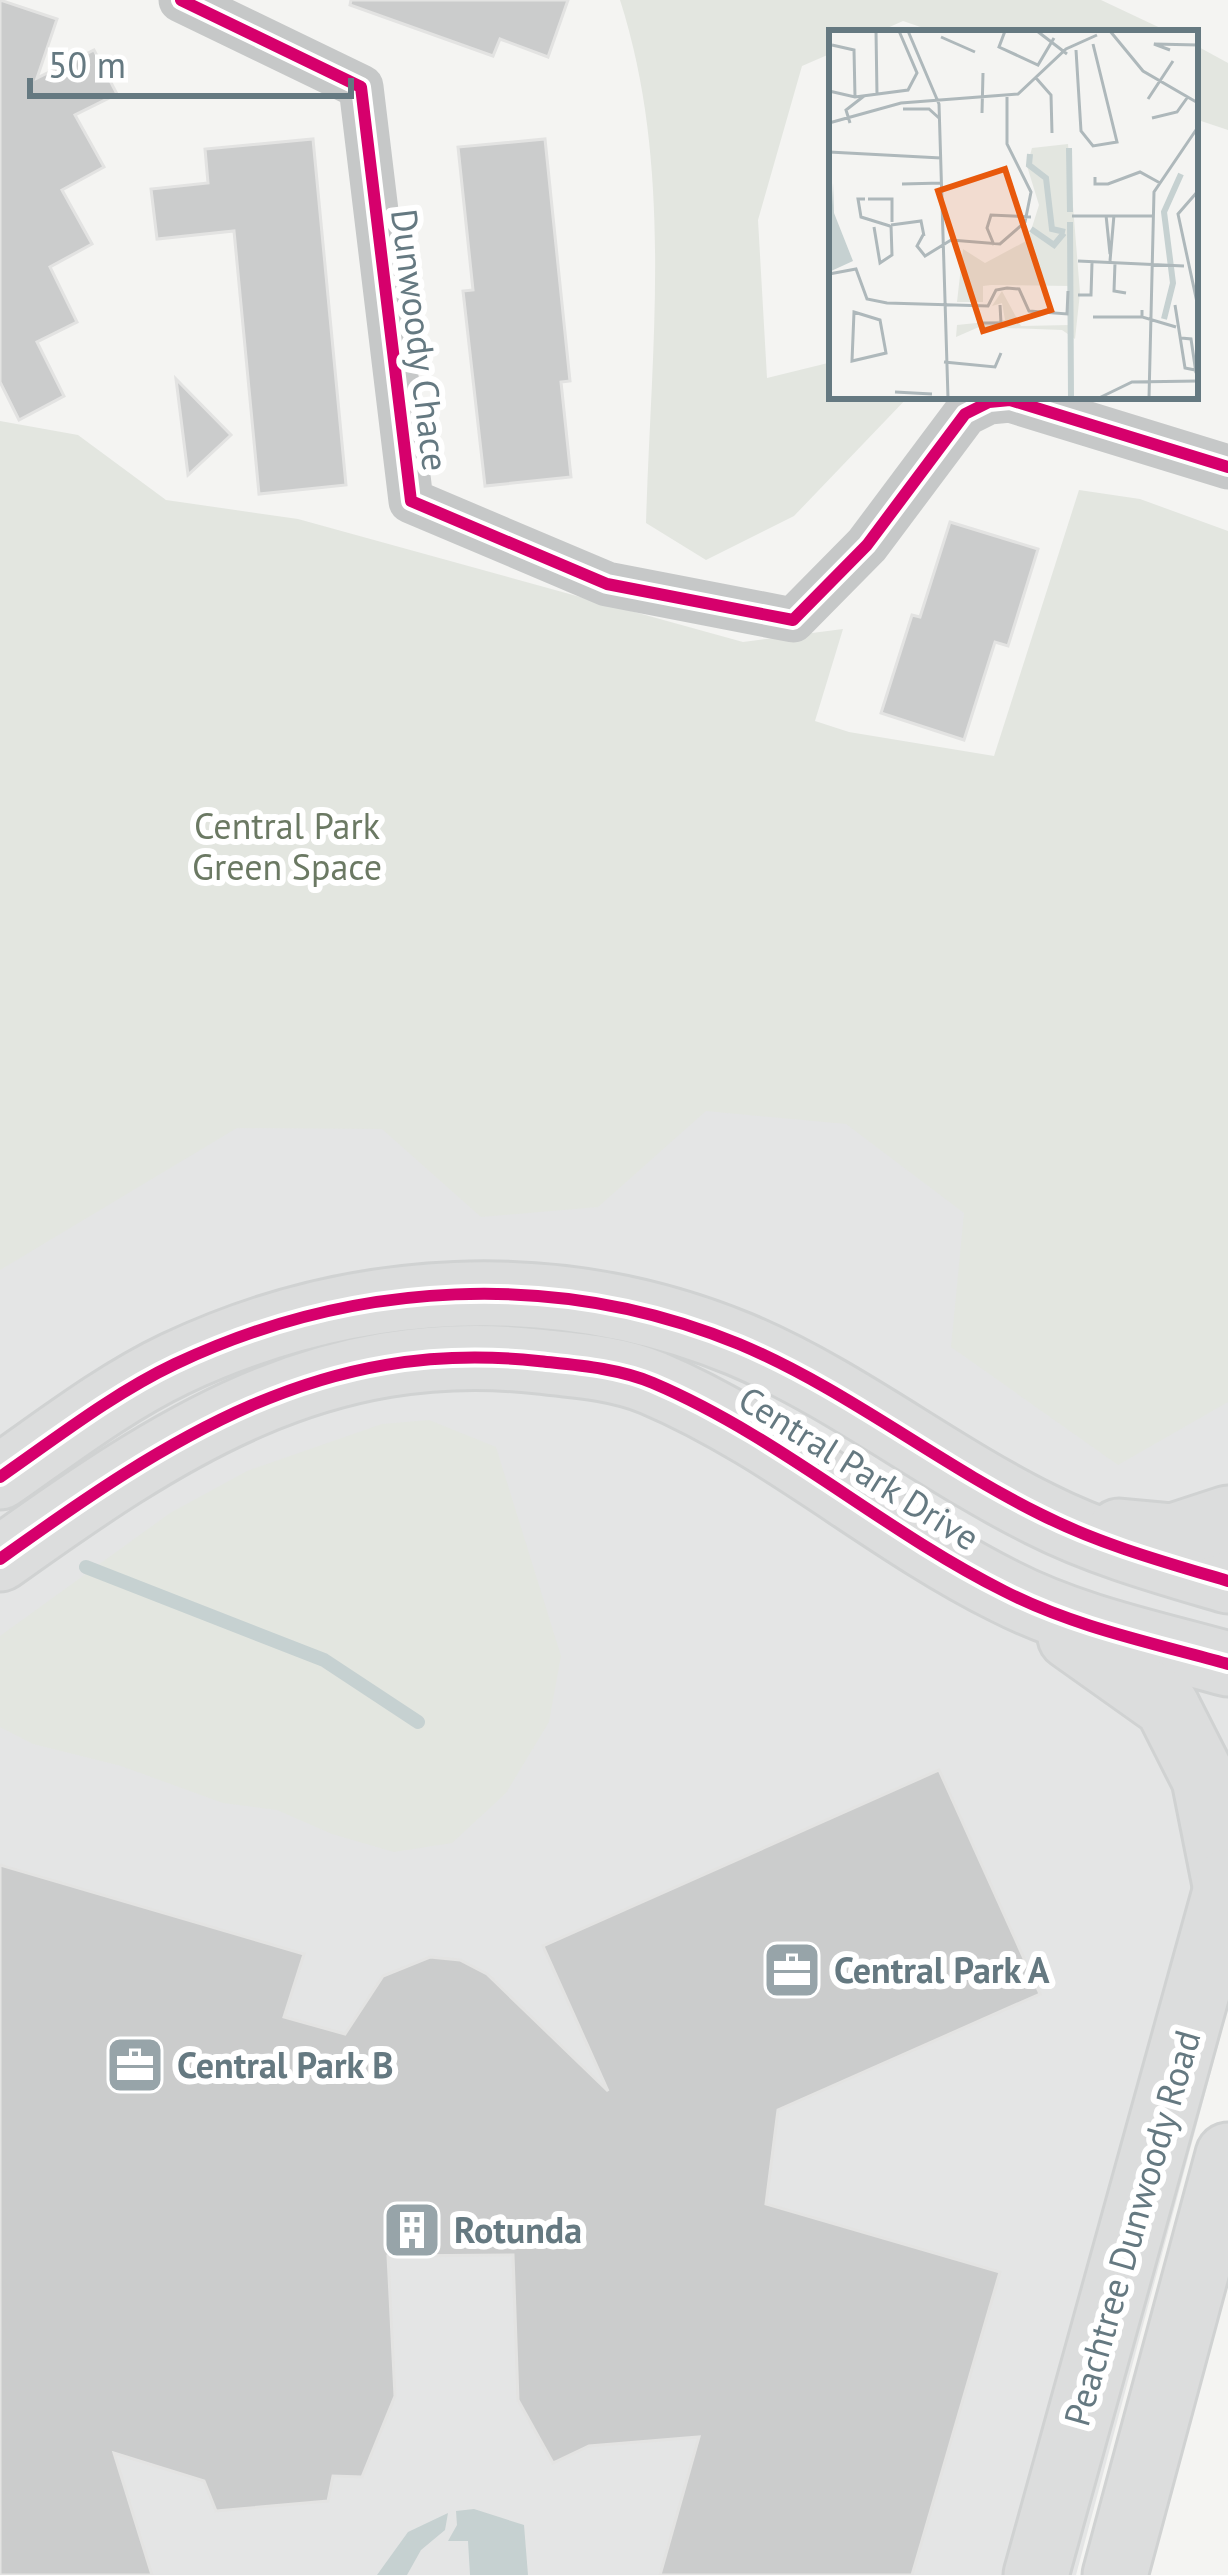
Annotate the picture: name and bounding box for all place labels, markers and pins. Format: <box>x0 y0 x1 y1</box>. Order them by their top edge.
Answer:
office icon: Central Park A <box>761 1939 823 2001</box>
place label: Central Park A <box>834 1946 1050 1993</box>
office icon: Central Park B <box>104 2034 166 2096</box>
place label: Central Park B <box>177 2041 394 2088</box>
building icon: Rotunda <box>381 2199 443 2261</box>
place label: Rotunda <box>454 2206 582 2253</box>

